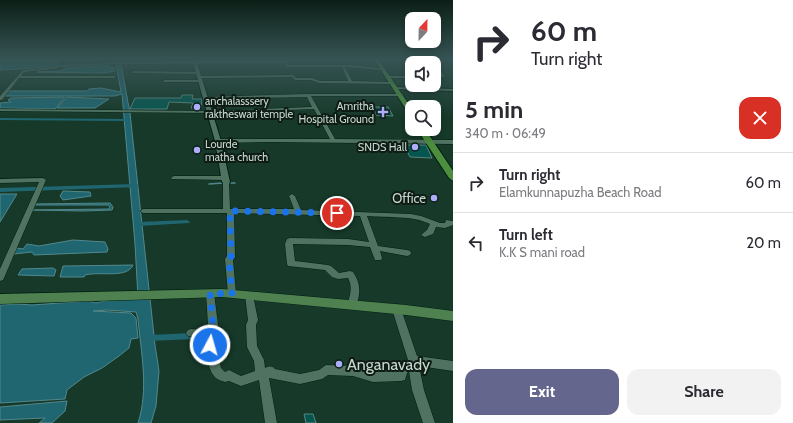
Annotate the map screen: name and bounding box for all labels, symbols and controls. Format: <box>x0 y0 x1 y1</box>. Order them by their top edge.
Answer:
north arrow <box>405 12 441 48</box>
map controls <box>405 12 441 136</box>
text: 60 m <box>531 14 597 48</box>
icon: right <box>465 16 517 68</box>
text: Turn right <box>531 48 602 70</box>
button: sound <box>405 56 441 92</box>
place label: anchalasssery raktheswari temple <box>205 94 294 121</box>
text: 5 min <box>465 95 523 124</box>
button: close <box>739 97 781 139</box>
place label: Amritha Hospital Ground <box>299 99 375 126</box>
button: search <box>405 100 441 136</box>
marker: anchalasssery raktheswari temple <box>192 102 202 112</box>
marker: Amritha Hospital Ground <box>377 106 389 118</box>
text: 340 m · 06:49 <box>465 125 546 141</box>
place label: Lourde matha church <box>205 137 268 164</box>
place label: SNDS Hall <box>358 140 407 154</box>
marker: SNDS Hall <box>410 142 420 152</box>
marker: Lourde matha church <box>192 145 202 155</box>
text: Turn right <box>499 166 560 184</box>
icon: right <box>465 172 487 194</box>
text: 60 m <box>745 174 781 192</box>
text: Elamkunnapuzha Beach Road <box>499 184 661 200</box>
place label: Office <box>392 190 426 206</box>
marker: Office <box>429 193 439 203</box>
pin <box>320 196 354 230</box>
icon: arrive <box>326 202 348 224</box>
text: Turn left <box>499 226 553 244</box>
icon: left <box>465 232 487 254</box>
text: 20 m <box>746 234 781 252</box>
text: K.K S mani road <box>499 244 585 260</box>
position arrow <box>189 324 231 366</box>
place label: Anganavady <box>347 355 430 374</box>
marker: Anganavady <box>334 359 344 369</box>
button: Exit <box>465 369 619 415</box>
button: Share <box>627 369 781 415</box>

